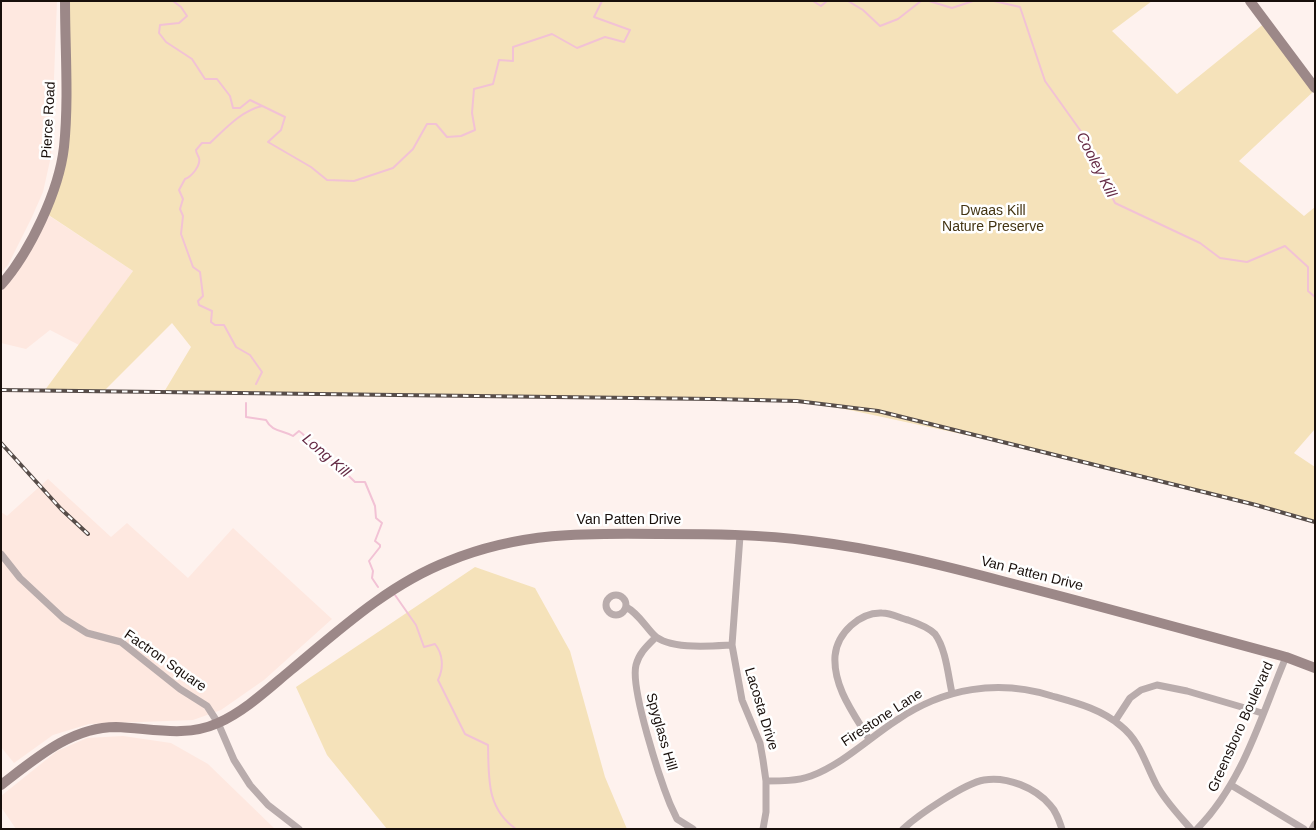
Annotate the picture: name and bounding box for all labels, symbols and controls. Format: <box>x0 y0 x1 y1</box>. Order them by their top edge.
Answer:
street label: Pierce Road <box>39 81 59 159</box>
water label: Cooley Kill <box>1072 129 1120 201</box>
park label: Dwaas Kill Nature Preserve <box>942 203 1044 236</box>
water label: Long Kill <box>298 430 354 482</box>
street label: Van Patten Drive <box>577 512 681 528</box>
street label: Van Patten Drive <box>979 553 1085 595</box>
street label: Factron Square <box>121 626 209 696</box>
street label: Greensboro Boulevard <box>1205 659 1277 795</box>
street label: Lacosta Drive <box>740 666 782 752</box>
street label: Firestone Lane <box>838 686 926 750</box>
street label: Spyglass Hill <box>642 691 680 773</box>

